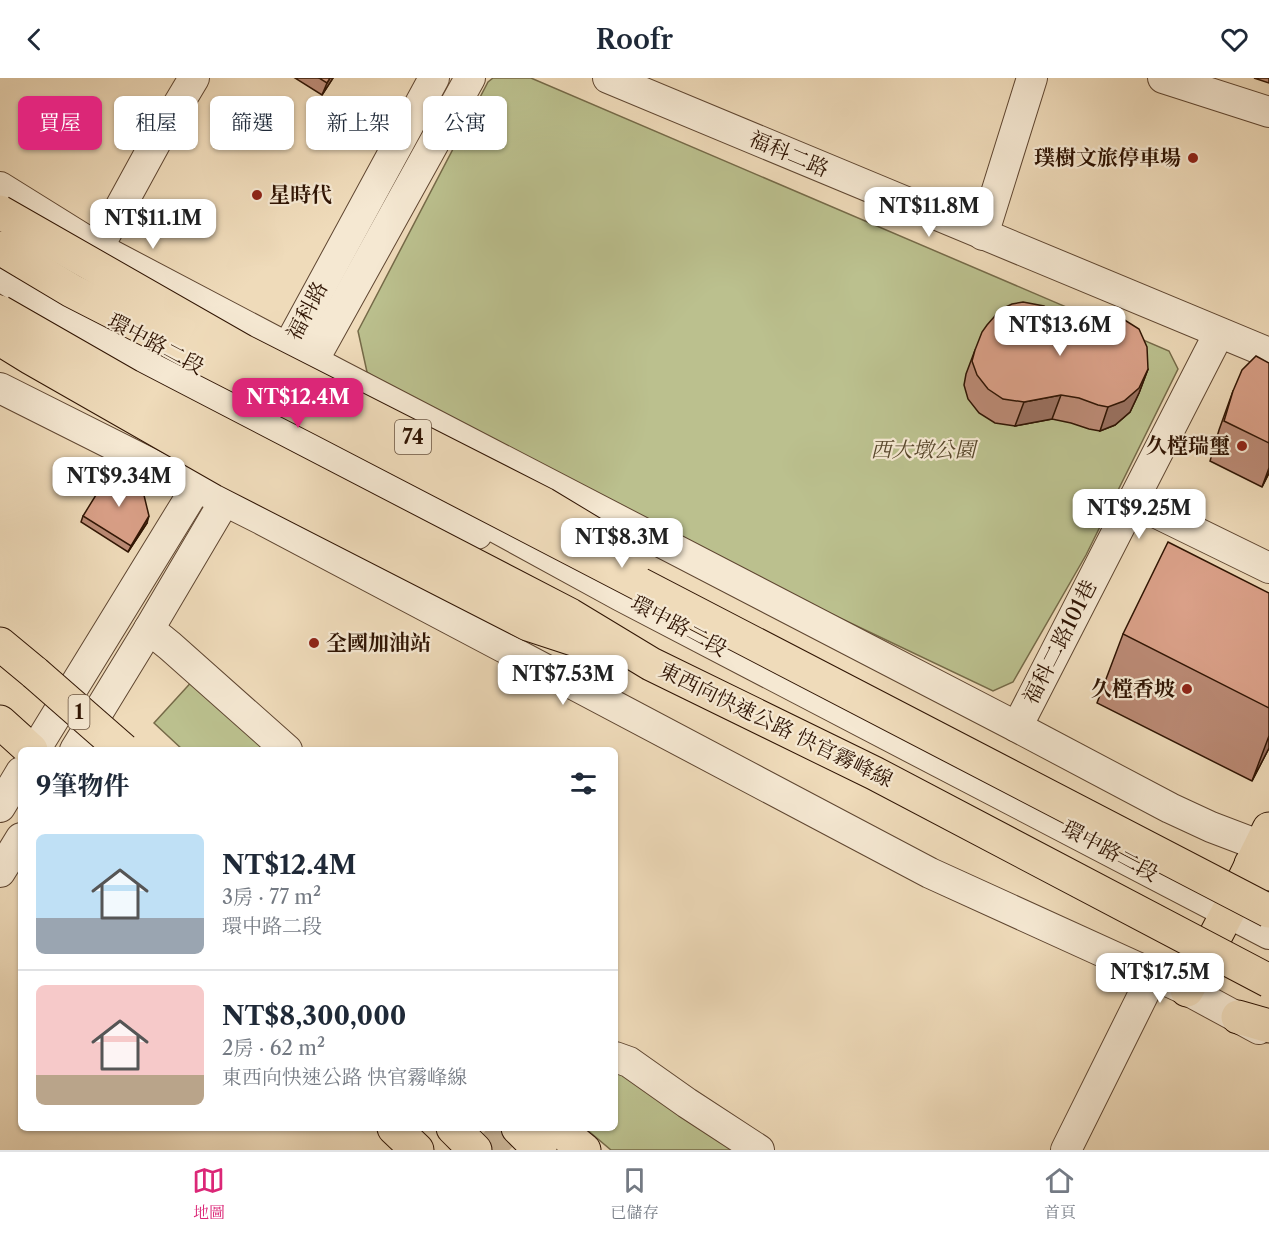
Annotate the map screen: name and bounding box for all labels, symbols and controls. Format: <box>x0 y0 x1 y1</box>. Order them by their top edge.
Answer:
icon: back <box>18 23 51 56</box>
text: Roofr <box>596 23 673 56</box>
icon: heart <box>1218 23 1251 56</box>
chip: 買屋 <box>18 96 102 150</box>
chip: 租屋 <box>114 96 198 150</box>
chip: 篩選 <box>210 96 294 150</box>
chip: 新上架 <box>306 96 411 150</box>
chip: 公寓 <box>423 96 507 150</box>
street label: 福科二路 <box>746 126 833 181</box>
place label: 璞樹文旅停車場 <box>1034 145 1181 170</box>
marker: 璞樹文旅停車場 <box>1186 151 1200 165</box>
place label: 星時代 <box>269 182 332 207</box>
pin: NT$11.8M <box>867 187 991 238</box>
marker: 星時代 <box>250 188 264 202</box>
text: NT$11.8M <box>878 194 980 218</box>
pin: NT$11.1M <box>91 199 215 250</box>
text: NT$11.1M <box>104 206 202 230</box>
street label: 福科路 <box>281 277 332 344</box>
pin: NT$13.6M <box>998 306 1122 357</box>
street label: 環中路二段 <box>104 308 208 379</box>
text: NT$13.6M <box>1009 313 1111 337</box>
pin: NT$12.4M <box>236 378 360 429</box>
text: NT$12.4M <box>246 385 350 409</box>
road number: 74 <box>395 420 431 454</box>
place label: 久樘瑞璽 <box>1146 433 1230 458</box>
park label: 西大墩公園 <box>871 437 978 462</box>
marker: 久樘瑞璽 <box>1235 439 1249 453</box>
pin: NT$9.34M <box>57 457 181 508</box>
text: NT$9.34M <box>67 464 172 488</box>
pin: NT$9.25M <box>1077 489 1201 540</box>
text: NT$9.25M <box>1087 496 1191 520</box>
pin: NT$8.3M <box>567 518 677 569</box>
text: NT$8.3M <box>575 525 669 549</box>
street label: 福科二路101巷 <box>1018 576 1102 708</box>
street label: 環中路二段 <box>627 590 731 661</box>
place label: 全國加油站 <box>326 630 431 655</box>
marker: 全國加油站 <box>307 636 321 650</box>
pin: NT$7.53M <box>501 655 625 706</box>
street label: 東西向快速公路 快官霧峰線 <box>655 657 897 792</box>
text: NT$7.53M <box>512 662 614 686</box>
place label: 久樘香坡 <box>1091 676 1175 701</box>
marker: 久樘香坡 <box>1180 682 1194 696</box>
road number: 1 <box>68 695 90 729</box>
icon: filters <box>567 767 600 800</box>
text: 9筆物件 <box>36 770 130 802</box>
street label: 環中路二段 <box>1058 815 1162 886</box>
text: NT$12.4M <box>222 849 356 881</box>
icon: home <box>84 858 156 930</box>
text: 3房 · 77 m² <box>222 885 321 909</box>
text: 環中路二段 <box>222 914 322 938</box>
pin: NT$17.5M <box>1098 953 1222 1004</box>
text: NT$17.5M <box>1110 960 1210 984</box>
text: NT$8,300,000 <box>222 1000 406 1032</box>
icon: home <box>84 1009 156 1081</box>
text: 2房 · 62 m² <box>222 1036 325 1060</box>
text: 東西向快速公路 快官霧峰線 <box>222 1065 467 1089</box>
tab: 地圖 <box>192 1164 225 1223</box>
tab: 已儲存 <box>610 1164 658 1223</box>
tab: 首頁 <box>1043 1164 1076 1223</box>

